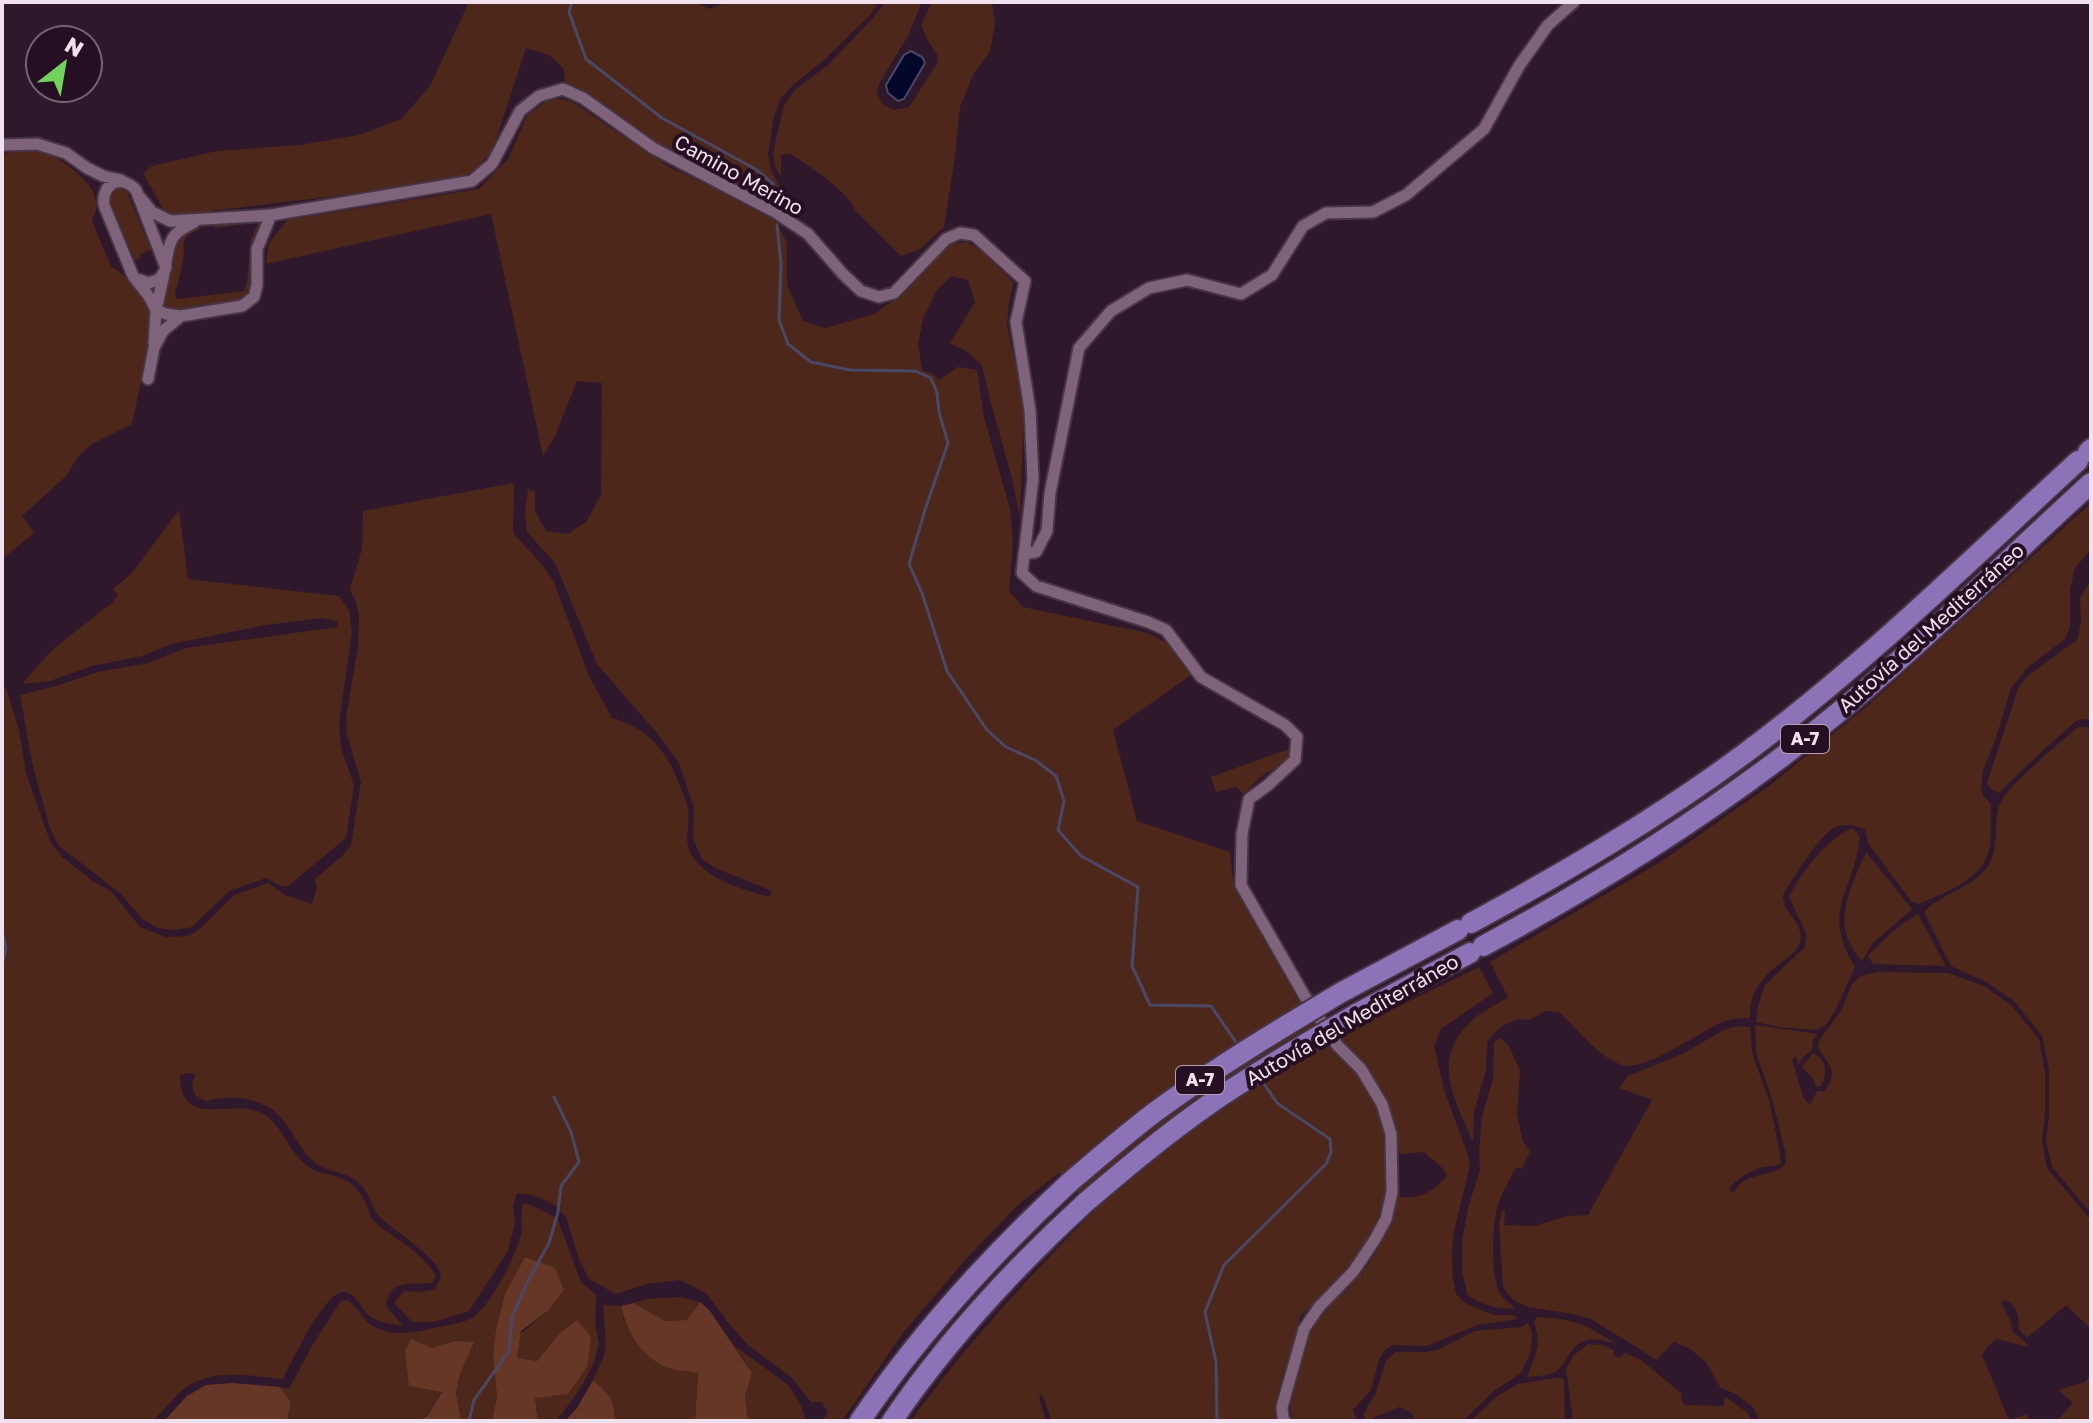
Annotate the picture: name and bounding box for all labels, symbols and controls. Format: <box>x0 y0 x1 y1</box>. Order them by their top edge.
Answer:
north arrow <box>24 24 104 104</box>
text: N <box>60 31 89 62</box>
street label: Camino Merino <box>671 129 808 219</box>
street label: Autovía del Mediterráneo <box>1833 538 2028 717</box>
road number: A-7 <box>1781 725 1829 753</box>
street label: Autovía del Mediterráneo <box>1241 948 1462 1090</box>
road number: A-7 <box>1176 1066 1224 1094</box>

